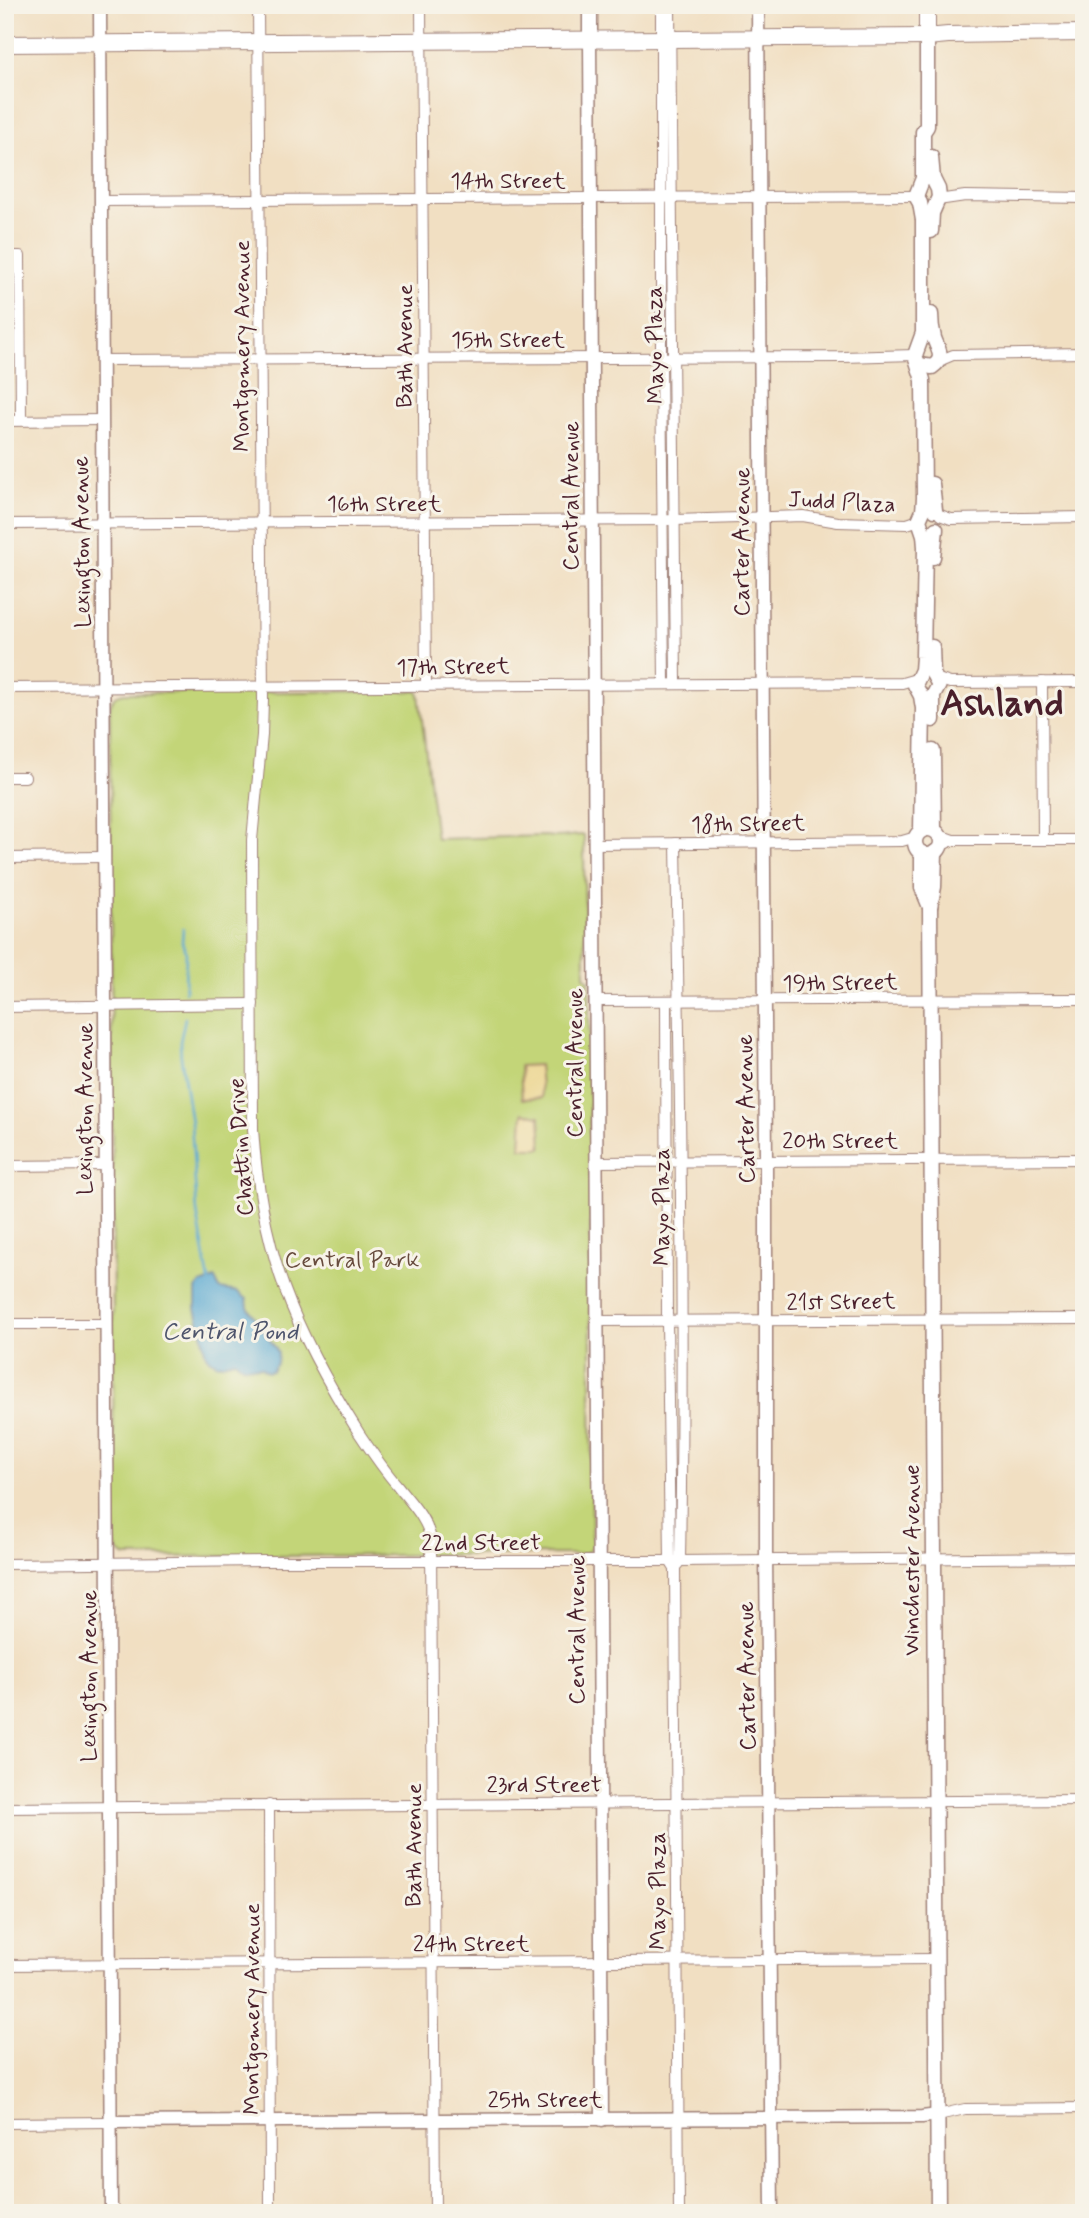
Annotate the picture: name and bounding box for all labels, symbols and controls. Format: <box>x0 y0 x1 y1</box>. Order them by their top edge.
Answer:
street label: 14th Street <box>450 167 566 197</box>
street label: Montgomery Avenue <box>228 240 258 452</box>
street label: Bath Avenue <box>391 284 421 408</box>
street label: Mayo Plaza <box>640 286 672 404</box>
street label: 15th Street <box>451 326 565 356</box>
street label: Central Avenue <box>557 421 587 571</box>
street label: Lexington Avenue <box>66 456 101 628</box>
street label: Carter Avenue <box>728 467 758 617</box>
street label: Judd Plaza <box>787 485 896 521</box>
street label: 16th Street <box>327 490 442 520</box>
street label: 17th Street <box>396 652 510 684</box>
district label: Ashland <box>940 681 1064 729</box>
street label: 18th Street <box>691 809 806 841</box>
street label: 19th Street <box>782 968 898 1000</box>
street label: Central Avenue <box>561 988 591 1138</box>
street label: Lexington Avenue <box>71 1023 103 1195</box>
street label: Carter Avenue <box>731 1034 763 1184</box>
street label: Chattin Drive <box>222 1077 262 1217</box>
street label: 20th Street <box>782 1127 898 1157</box>
street label: Mayo Plaza <box>648 1148 678 1266</box>
park label: Central Park <box>285 1246 419 1276</box>
street label: 21st Street <box>786 1287 896 1319</box>
water label: Central Pond <box>162 1317 300 1348</box>
street label: Winchester Avenue <box>898 1464 928 1656</box>
street label: 22nd Street <box>421 1529 541 1559</box>
street label: Central Avenue <box>563 1555 593 1705</box>
street label: Lexington Avenue <box>75 1590 107 1762</box>
street label: Carter Avenue <box>732 1601 764 1751</box>
street label: 23rd Street <box>486 1771 602 1801</box>
street label: Bath Avenue <box>400 1783 430 1907</box>
street label: Mayo Plaza <box>644 1832 674 1950</box>
street label: Montgomery Avenue <box>238 1903 268 2115</box>
street label: 24th Street <box>413 1930 530 1960</box>
street label: 25th Street <box>488 2086 603 2116</box>

